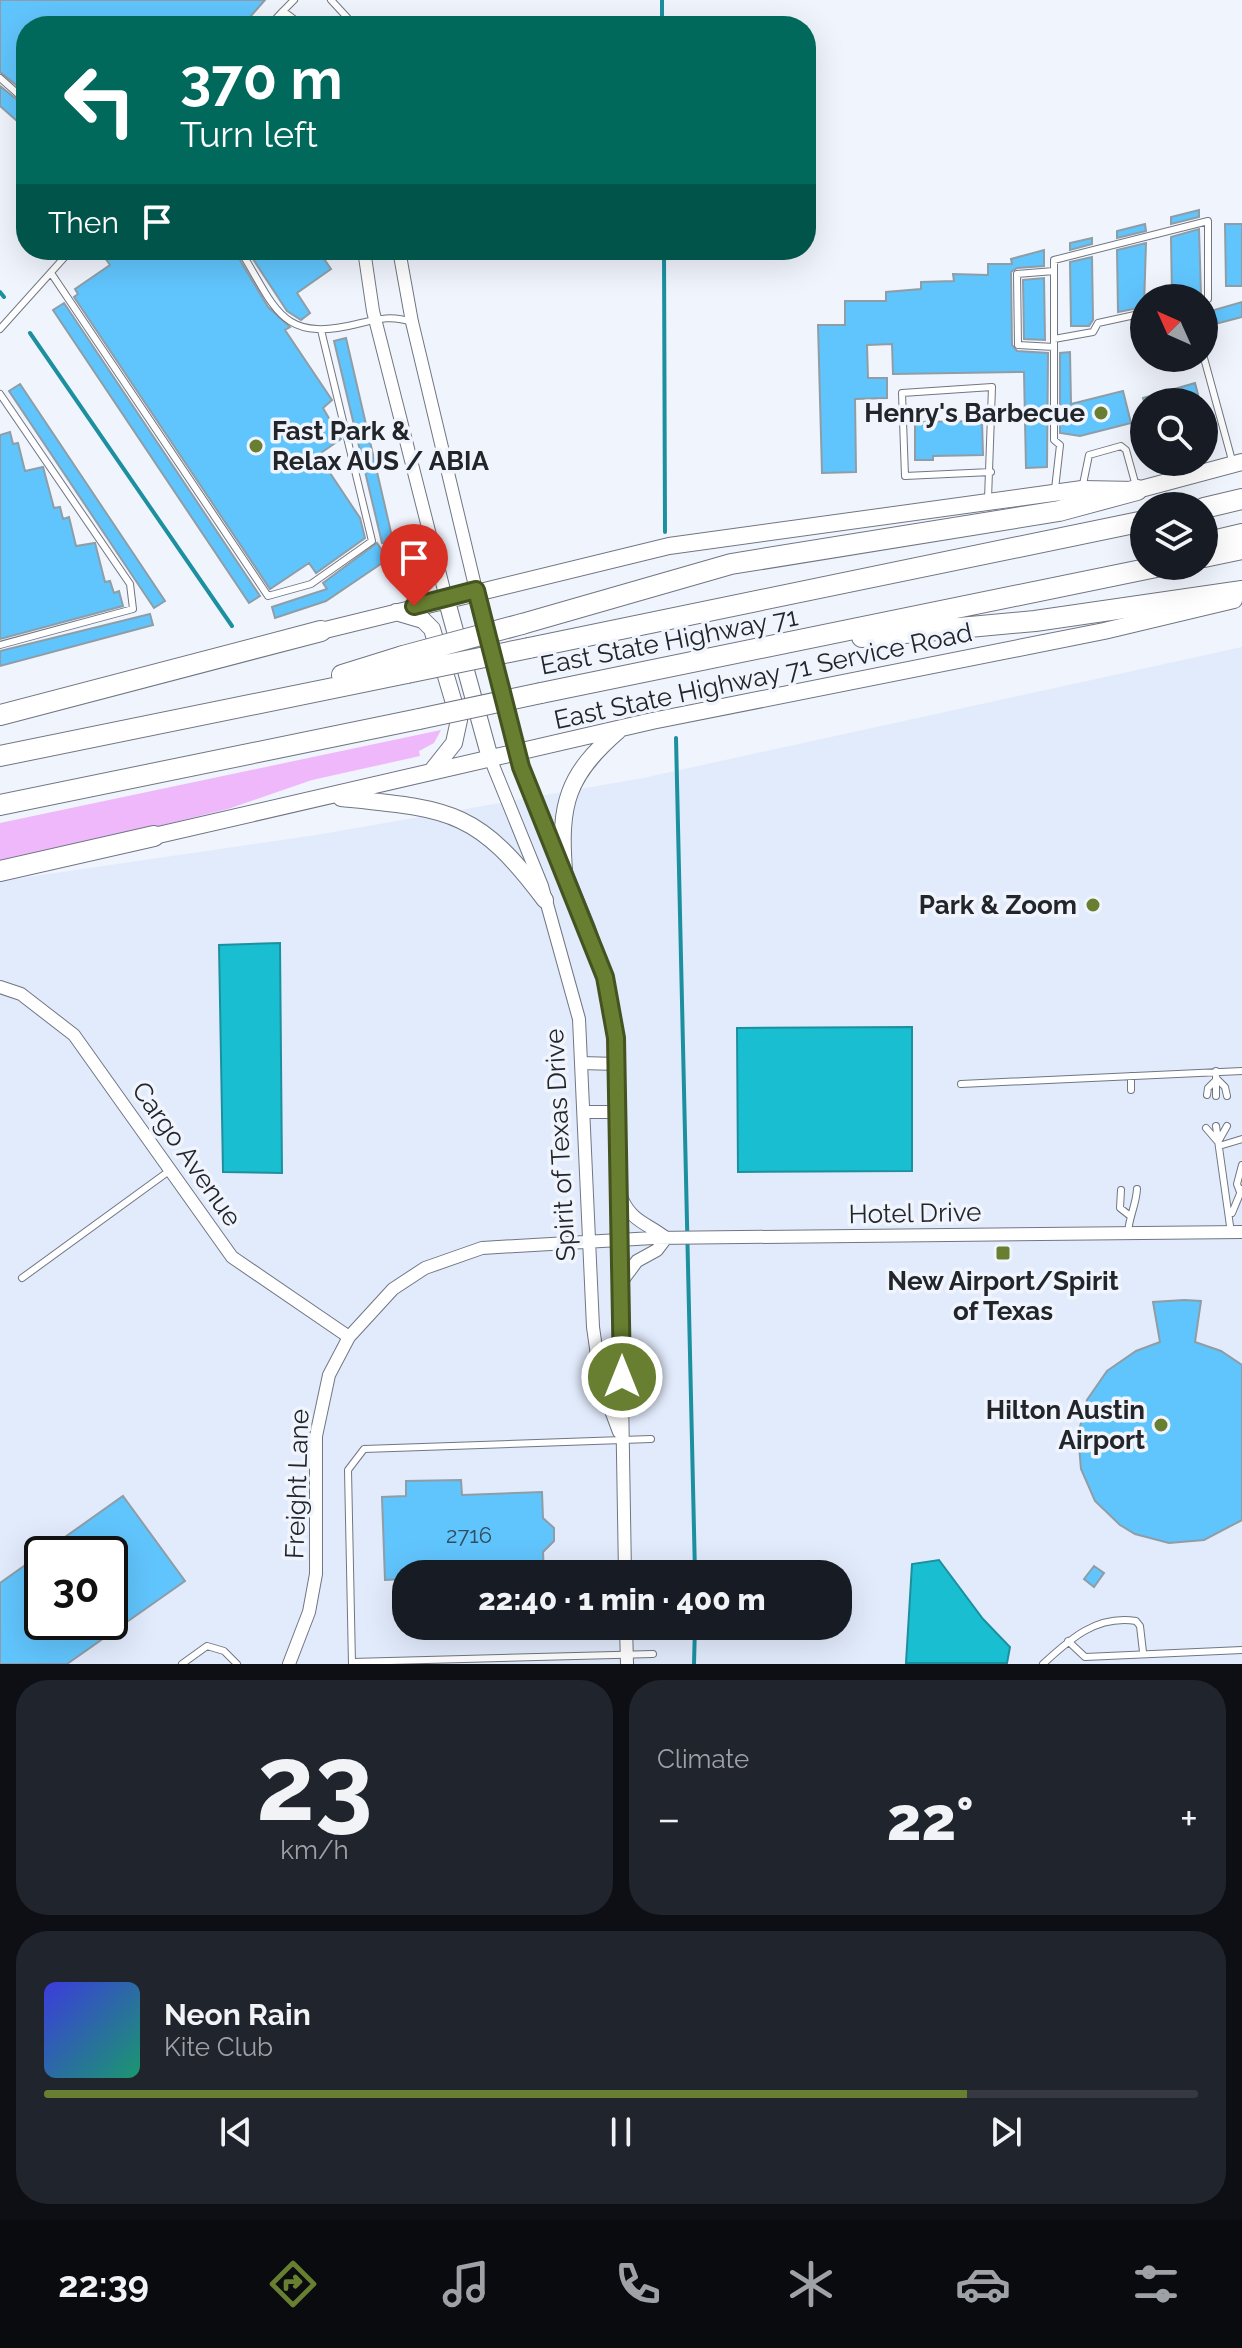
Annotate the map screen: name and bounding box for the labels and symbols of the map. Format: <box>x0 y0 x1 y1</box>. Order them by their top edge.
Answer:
north arrow <box>1130 284 1218 372</box>
place label: Henry's Barbecue <box>864 398 1085 428</box>
marker: Henry's Barbecue <box>1092 404 1110 422</box>
place label: Fast Park & Relax AUS / ABIA <box>272 416 489 476</box>
marker: Fast Park & Relax AUS / ABIA <box>247 437 265 455</box>
pin <box>380 524 448 606</box>
street label: East State Highway 71 <box>538 601 800 681</box>
street label: East State Highway 71 Service Road <box>551 617 975 735</box>
place label: Park & Zoom <box>919 890 1077 920</box>
marker: Park & Zoom <box>1084 896 1102 914</box>
street label: Spirit of Texas Drive <box>539 1028 581 1262</box>
street label: Cargo Avenue <box>126 1076 248 1232</box>
street label: Hotel Drive <box>848 1197 982 1229</box>
marker: New Airport/Spirit of Texas <box>994 1244 1012 1262</box>
place label: New Airport/Spirit of Texas <box>887 1266 1119 1326</box>
position arrow <box>580 1335 664 1419</box>
place label: Hilton Austin Airport <box>986 1395 1145 1455</box>
street label: Freight Lane <box>279 1408 315 1560</box>
marker: Hilton Austin Airport <box>1152 1416 1170 1434</box>
house number: 2716 <box>446 1522 492 1548</box>
speed limit sign: 30 <box>24 1536 128 1640</box>

